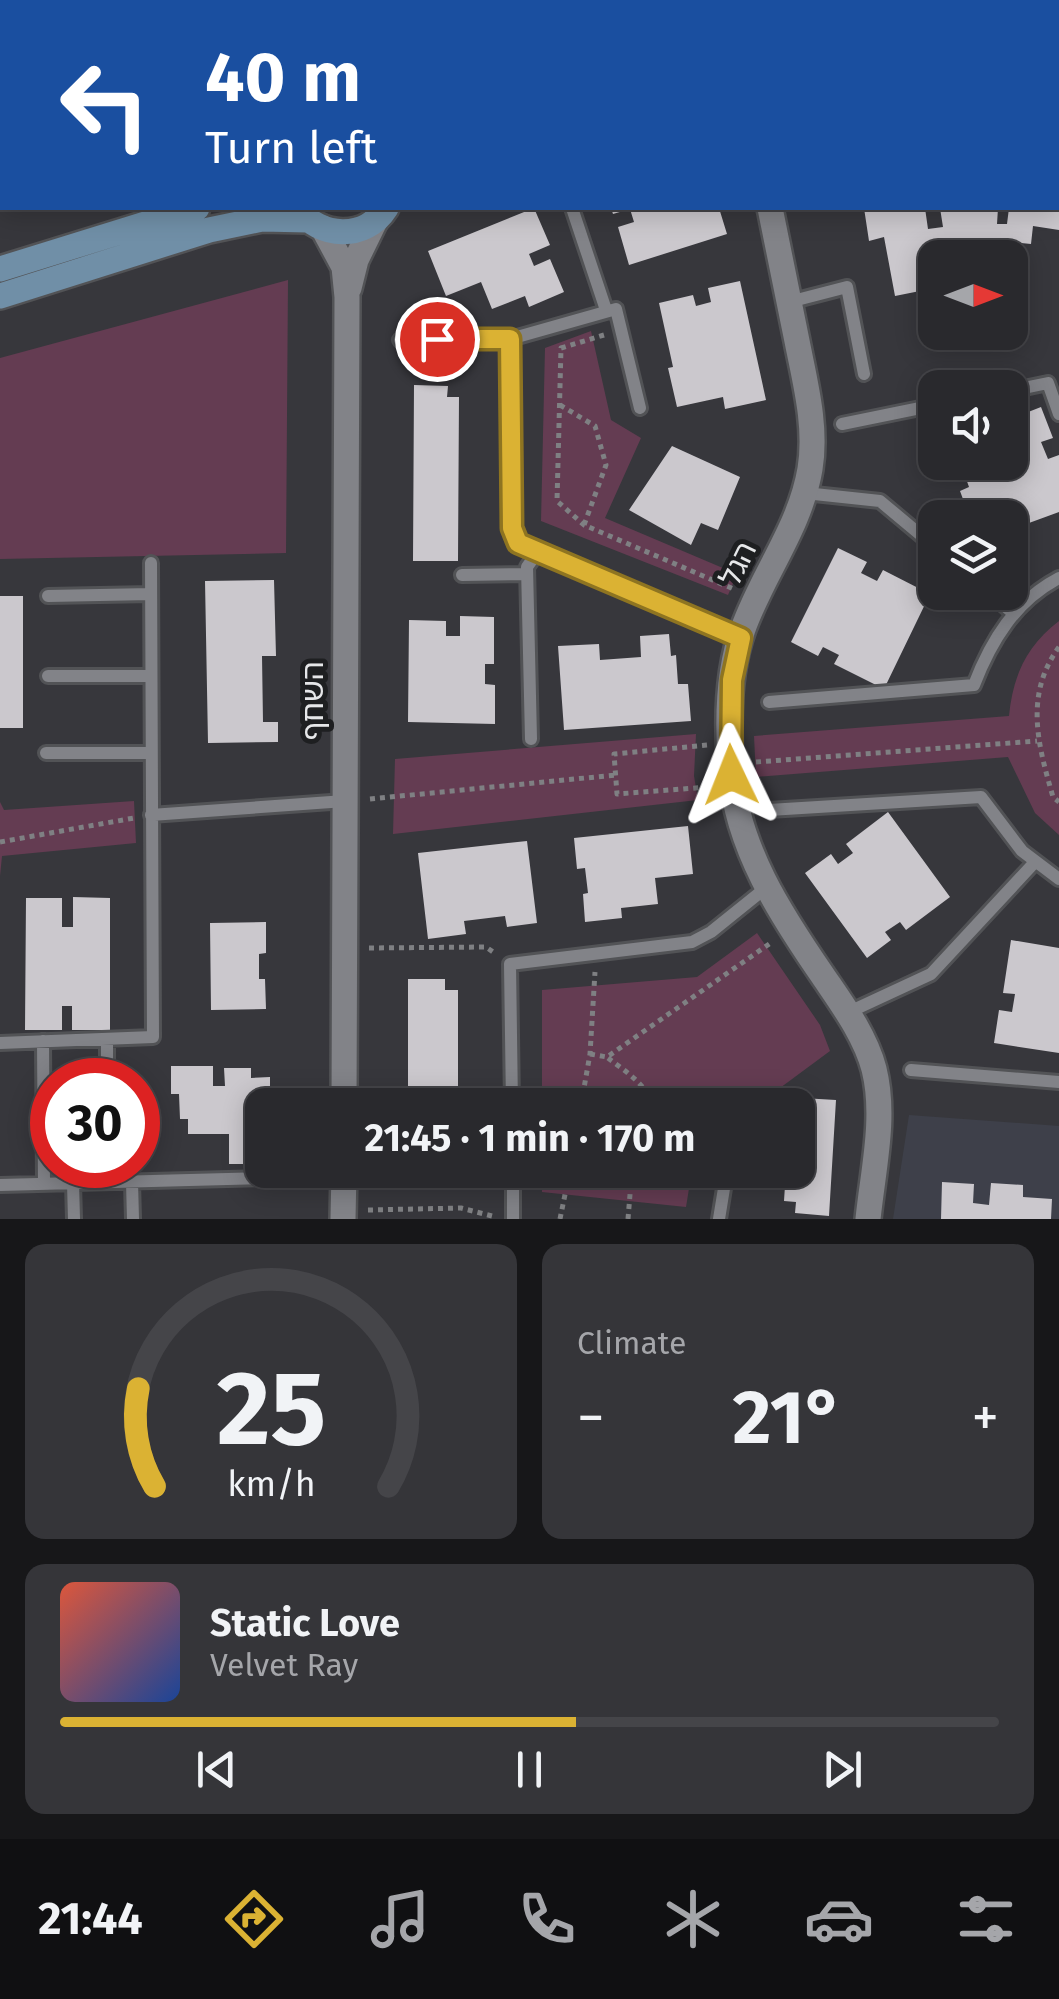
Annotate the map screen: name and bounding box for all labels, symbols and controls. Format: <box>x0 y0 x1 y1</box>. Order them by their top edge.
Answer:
text: 40 m <box>205 36 361 120</box>
icon: left <box>40 40 170 170</box>
text: Turn left <box>205 121 377 175</box>
north arrow <box>918 240 1028 350</box>
map controls <box>918 240 1028 610</box>
pin <box>395 297 480 382</box>
icon: arrive <box>410 312 465 367</box>
button: sound <box>918 370 1028 480</box>
button: layers <box>918 500 1028 610</box>
street label: הגל <box>712 536 764 592</box>
street label: השחף <box>295 661 331 741</box>
position arrow <box>679 723 783 827</box>
speed limit sign: 30 <box>30 1058 160 1188</box>
text: 21:45 · 1 min · 170 m <box>365 1115 695 1161</box>
text: Climate <box>577 1324 686 1362</box>
text: 25 <box>216 1347 326 1472</box>
text: 21° <box>733 1373 844 1463</box>
text: − <box>577 1385 605 1451</box>
text: + <box>972 1385 999 1451</box>
text: km/h <box>227 1463 315 1505</box>
text: Static Love <box>210 1600 400 1646</box>
text: Velvet Ray <box>210 1646 358 1684</box>
icon: previous <box>189 1742 244 1797</box>
icon: pause <box>502 1742 557 1797</box>
icon: next <box>815 1742 870 1797</box>
icon: directions <box>219 1884 289 1954</box>
icon: music <box>365 1884 435 1954</box>
icon: phone <box>512 1884 582 1954</box>
icon: climate <box>658 1884 728 1954</box>
icon: car <box>804 1884 874 1954</box>
icon: filters <box>951 1884 1021 1954</box>
text: 21:44 <box>38 1892 143 1946</box>

